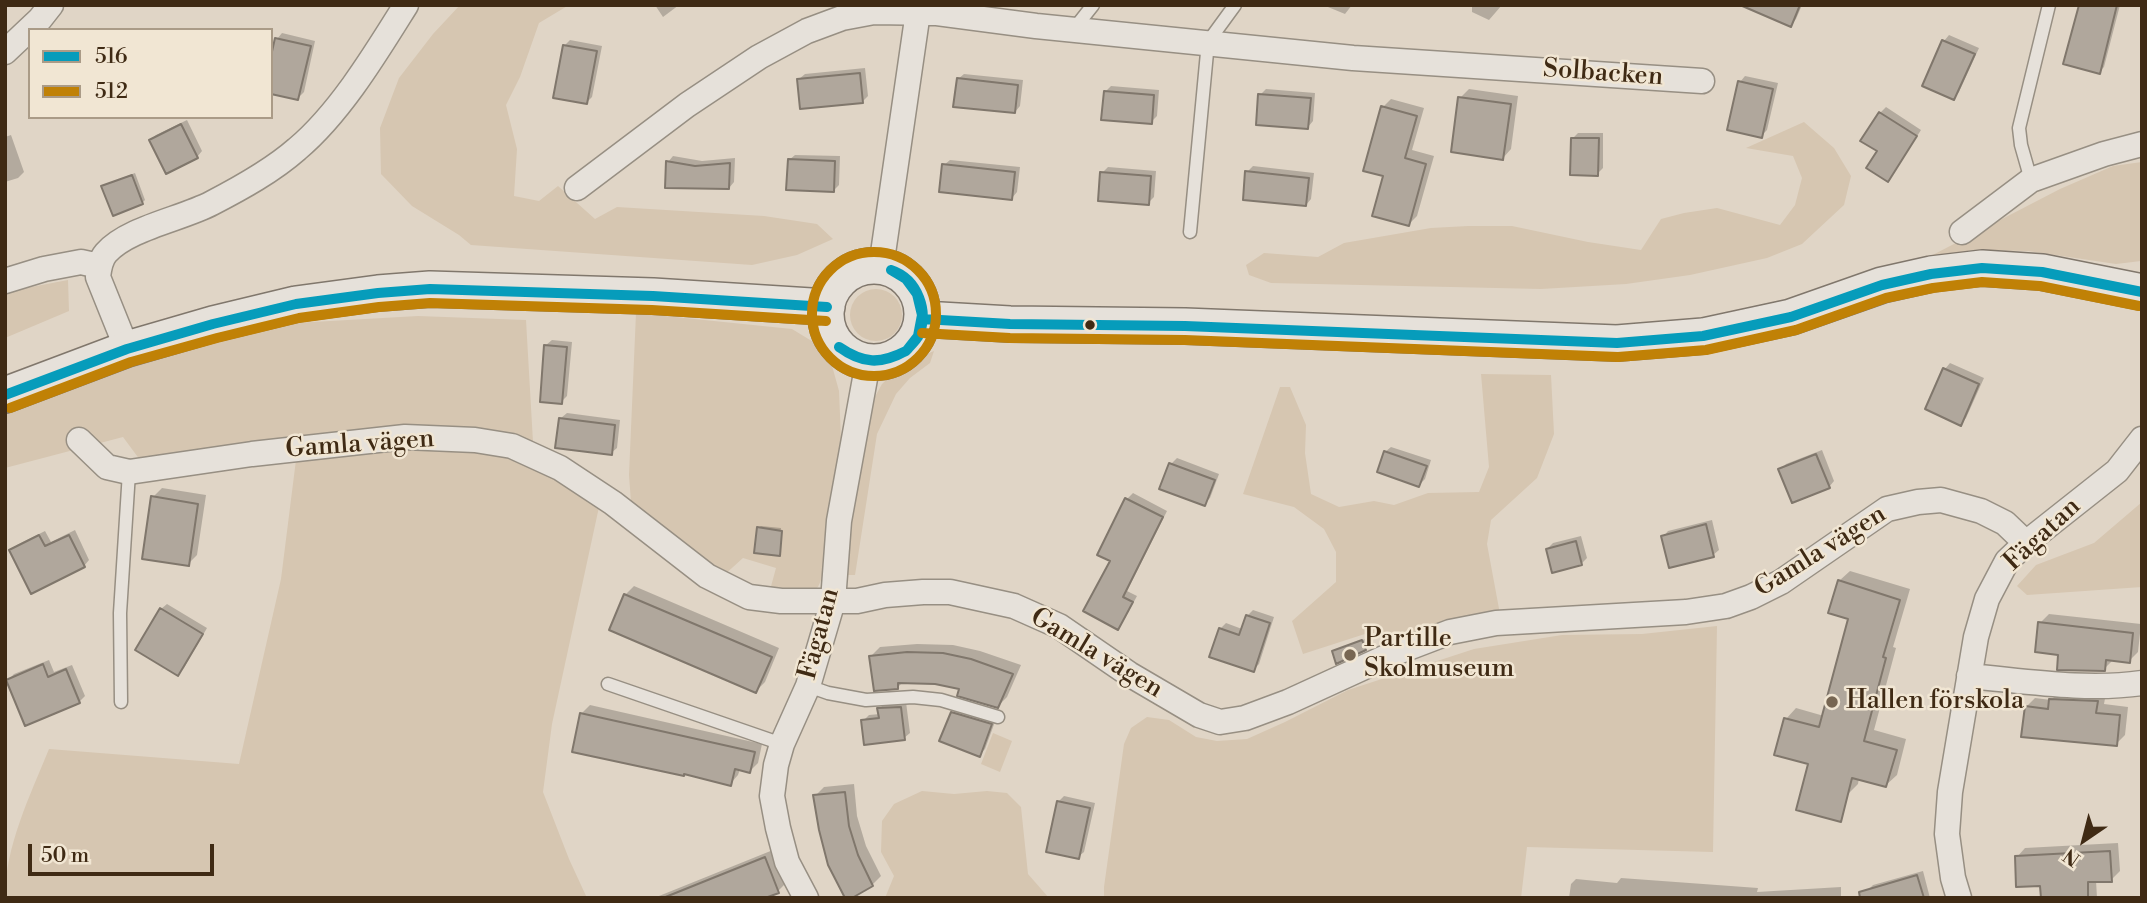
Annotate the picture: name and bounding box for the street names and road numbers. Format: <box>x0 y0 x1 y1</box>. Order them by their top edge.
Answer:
street label: Solbacken <box>1542 54 1664 94</box>
street label: Gamla vägen <box>285 424 435 466</box>
street label: Fägatan <box>1998 492 2088 578</box>
street label: Gamla vägen <box>1750 499 1892 605</box>
street label: Fägatan <box>793 585 847 683</box>
street label: Gamla vägen <box>1024 602 1168 706</box>

